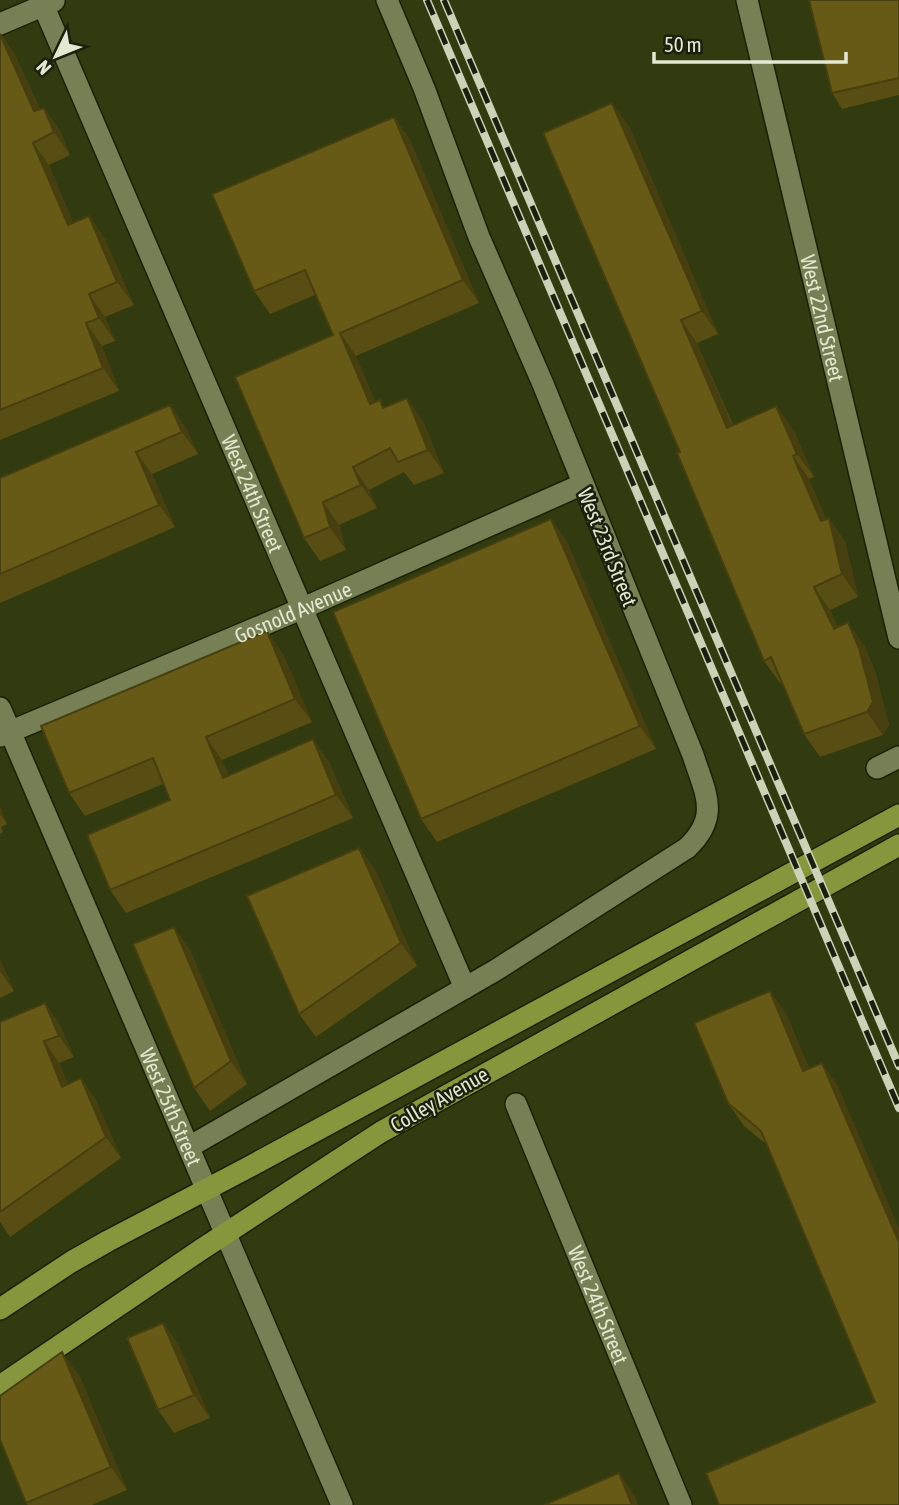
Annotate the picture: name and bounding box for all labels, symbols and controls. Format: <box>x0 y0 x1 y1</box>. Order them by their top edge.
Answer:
north arrow <box>21 21 91 91</box>
scale bar <box>654 21 846 65</box>
text: 50 m <box>664 32 702 56</box>
text: N <box>32 56 55 79</box>
street label: West 22nd Street <box>796 252 849 384</box>
street label: West 24th Street <box>217 431 289 556</box>
street label: West 23rd Street <box>573 484 643 610</box>
street label: Gosnold Avenue <box>231 576 355 648</box>
street label: West 25th Street <box>135 1044 207 1169</box>
street label: Colley Avenue <box>386 1061 492 1137</box>
street label: West 24th Street <box>564 1242 634 1367</box>

